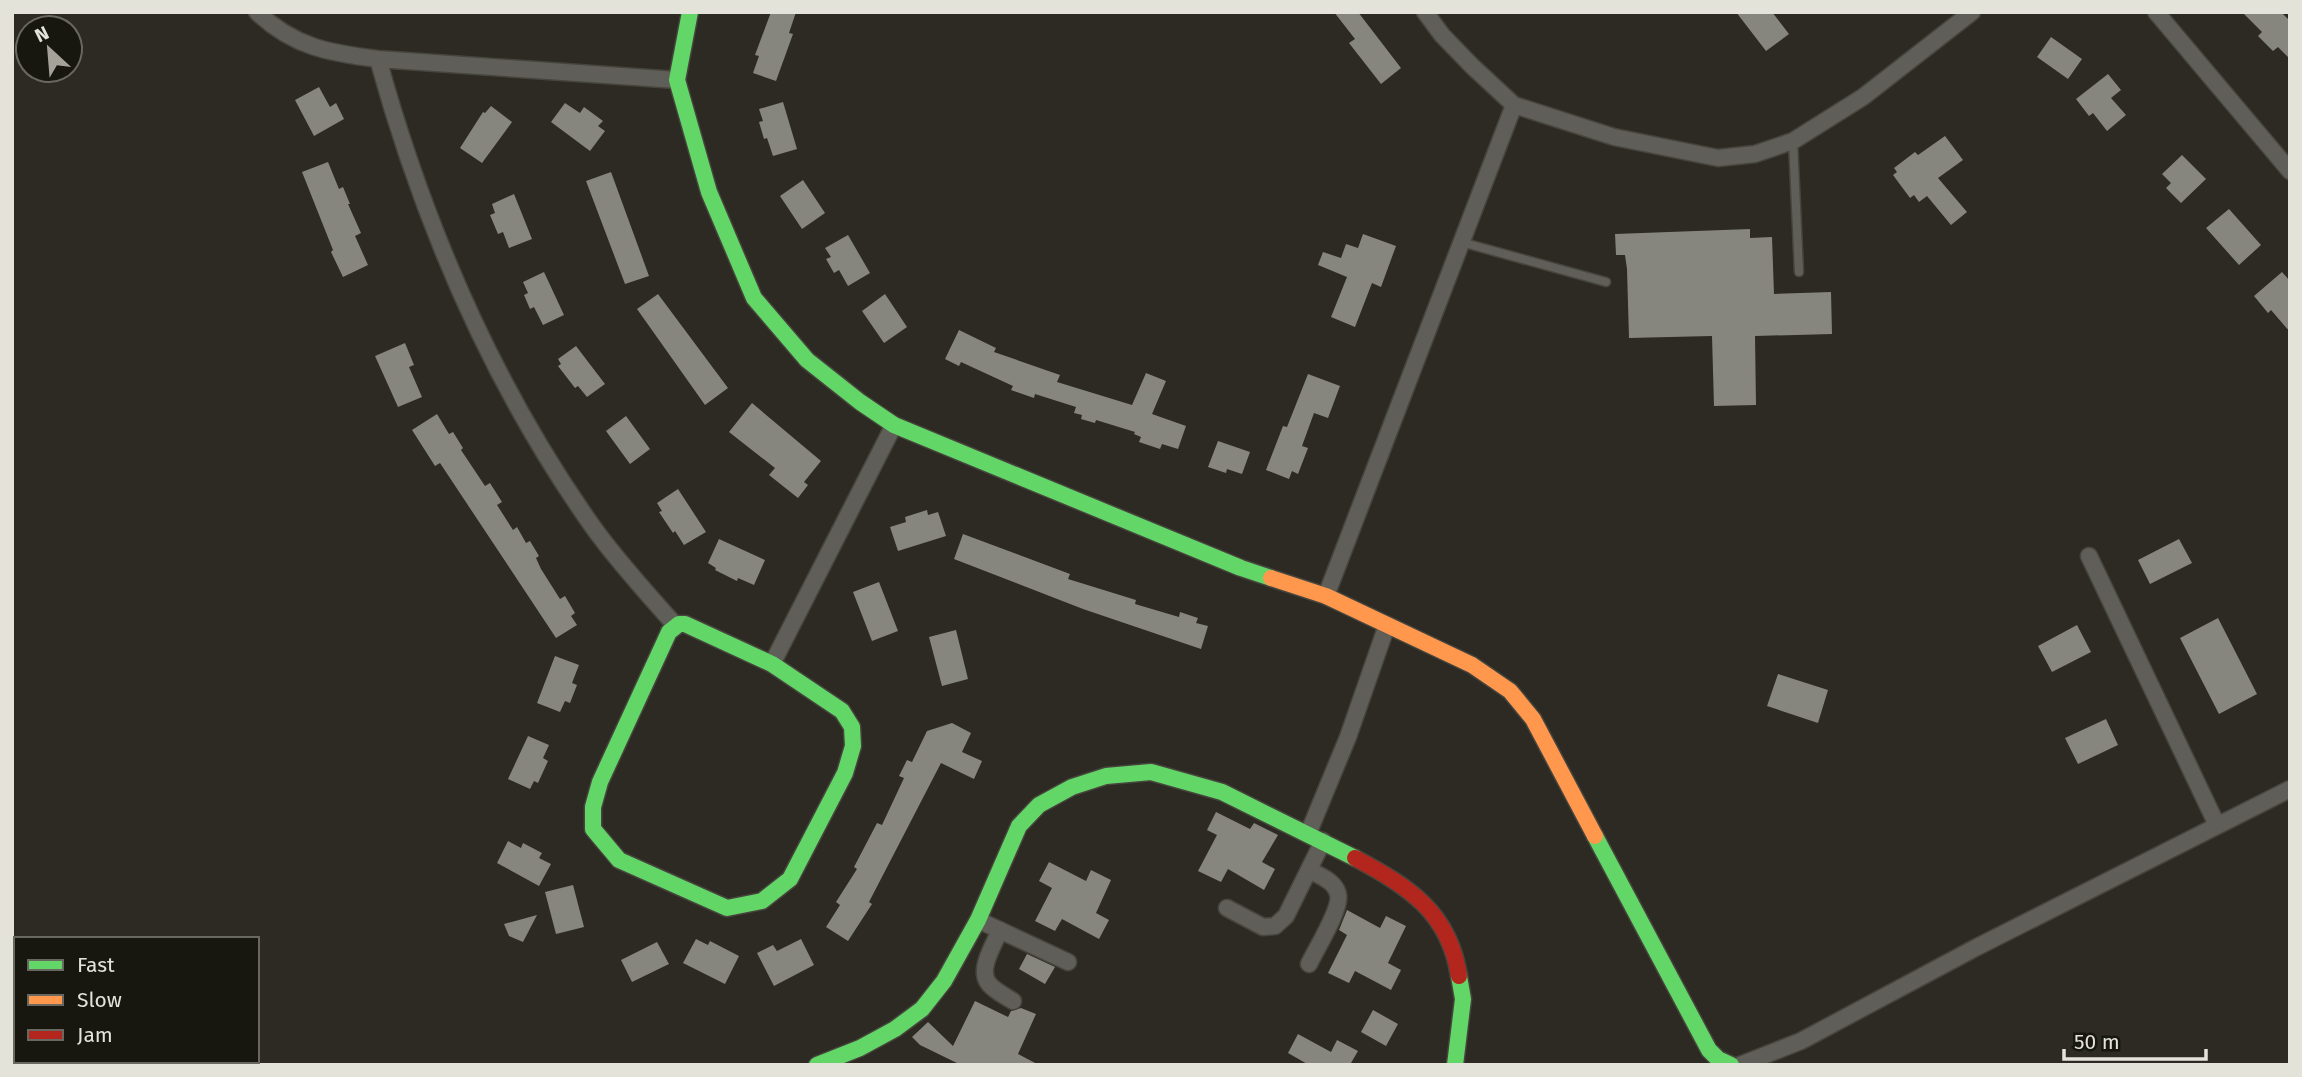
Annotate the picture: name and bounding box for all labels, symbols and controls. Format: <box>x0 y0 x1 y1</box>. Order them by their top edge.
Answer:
north arrow <box>14 14 84 84</box>
text: N <box>31 21 52 47</box>
legend <box>14 937 259 1063</box>
text: Fast <box>77 952 115 978</box>
text: Slow <box>77 987 122 1013</box>
scale bar <box>2064 1018 2206 1062</box>
text: Jam <box>77 1022 113 1048</box>
text: 50 m <box>2074 1029 2120 1055</box>

